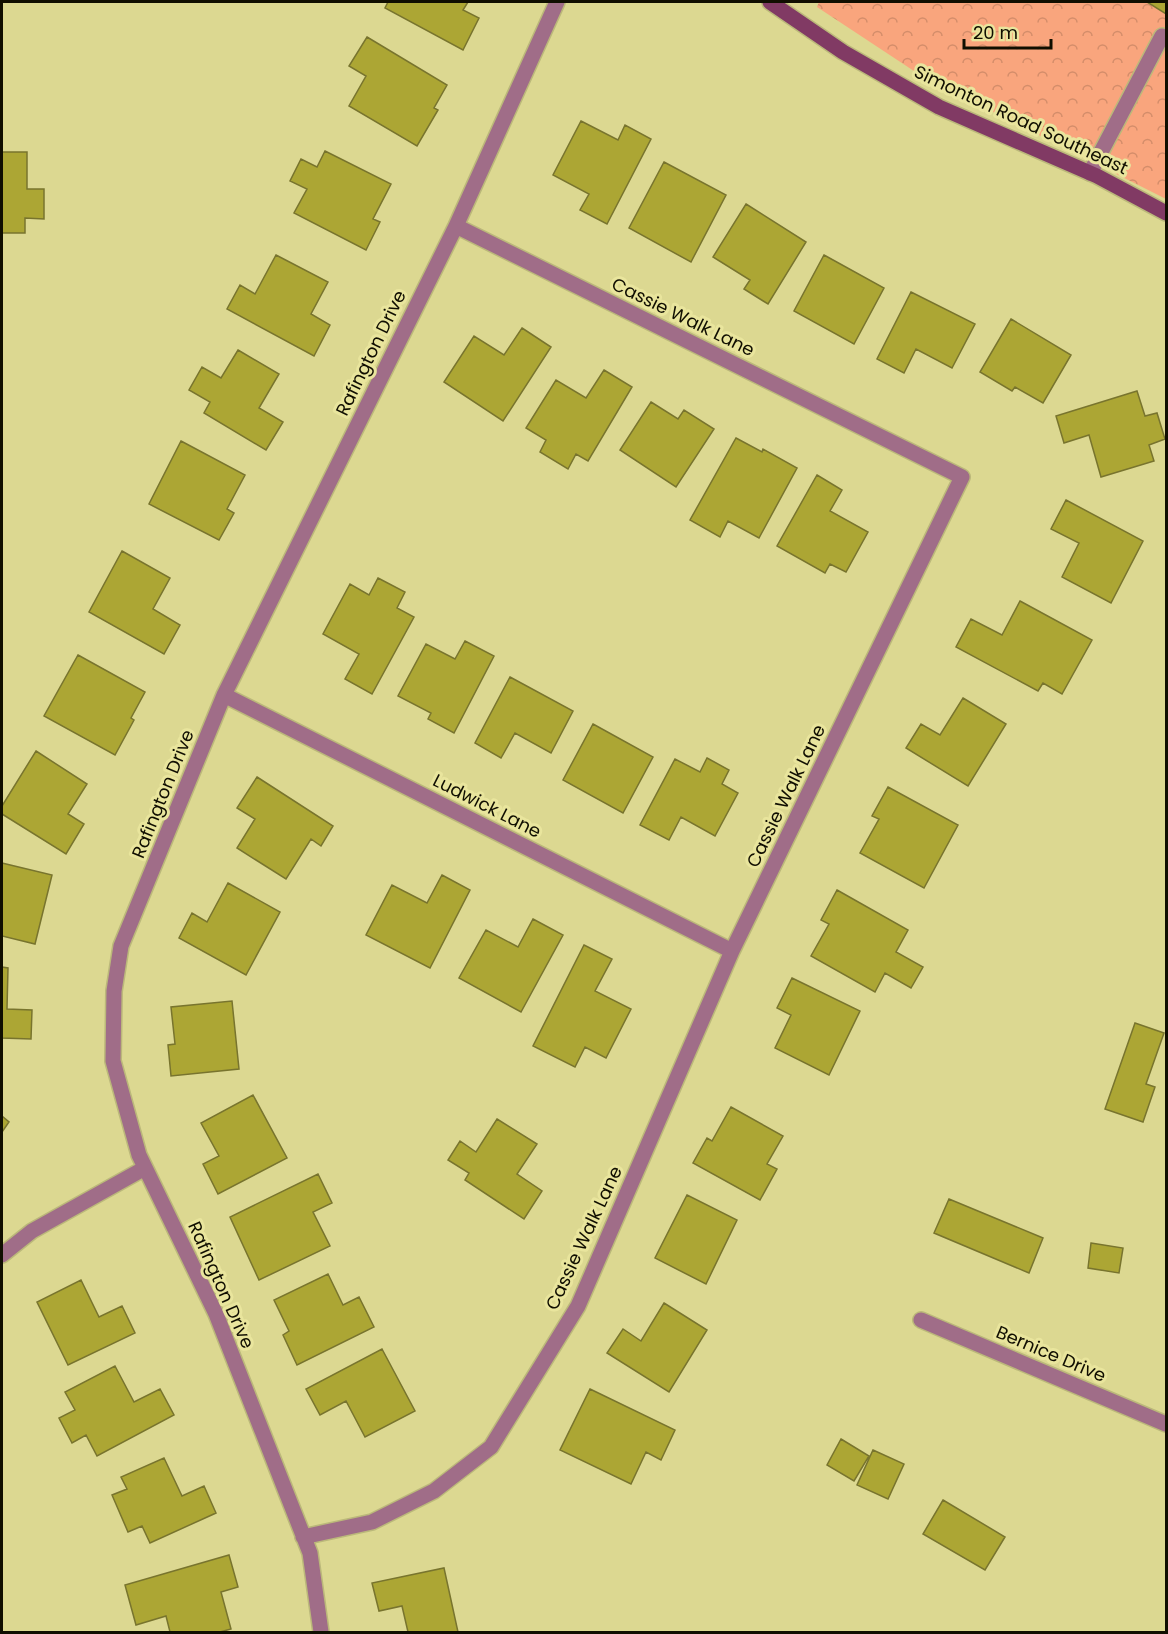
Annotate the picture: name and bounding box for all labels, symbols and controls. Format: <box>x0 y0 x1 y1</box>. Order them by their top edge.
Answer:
scale bar <box>964 12 1051 50</box>
text: 20 m <box>973 20 1018 45</box>
street label: Simonton Road Southeast <box>910 59 1132 180</box>
street label: Cassie Walk Lane <box>608 271 759 362</box>
street label: Rafington Drive <box>329 286 412 420</box>
street label: Cassie Walk Lane <box>740 720 831 871</box>
street label: Rafington Drive <box>125 726 200 862</box>
street label: Ludwick Lane <box>429 768 546 844</box>
street label: Cassie Walk Lane <box>539 1162 628 1314</box>
street label: Rafington Drive <box>182 1217 261 1352</box>
street label: Bernice Drive <box>993 1319 1110 1388</box>

